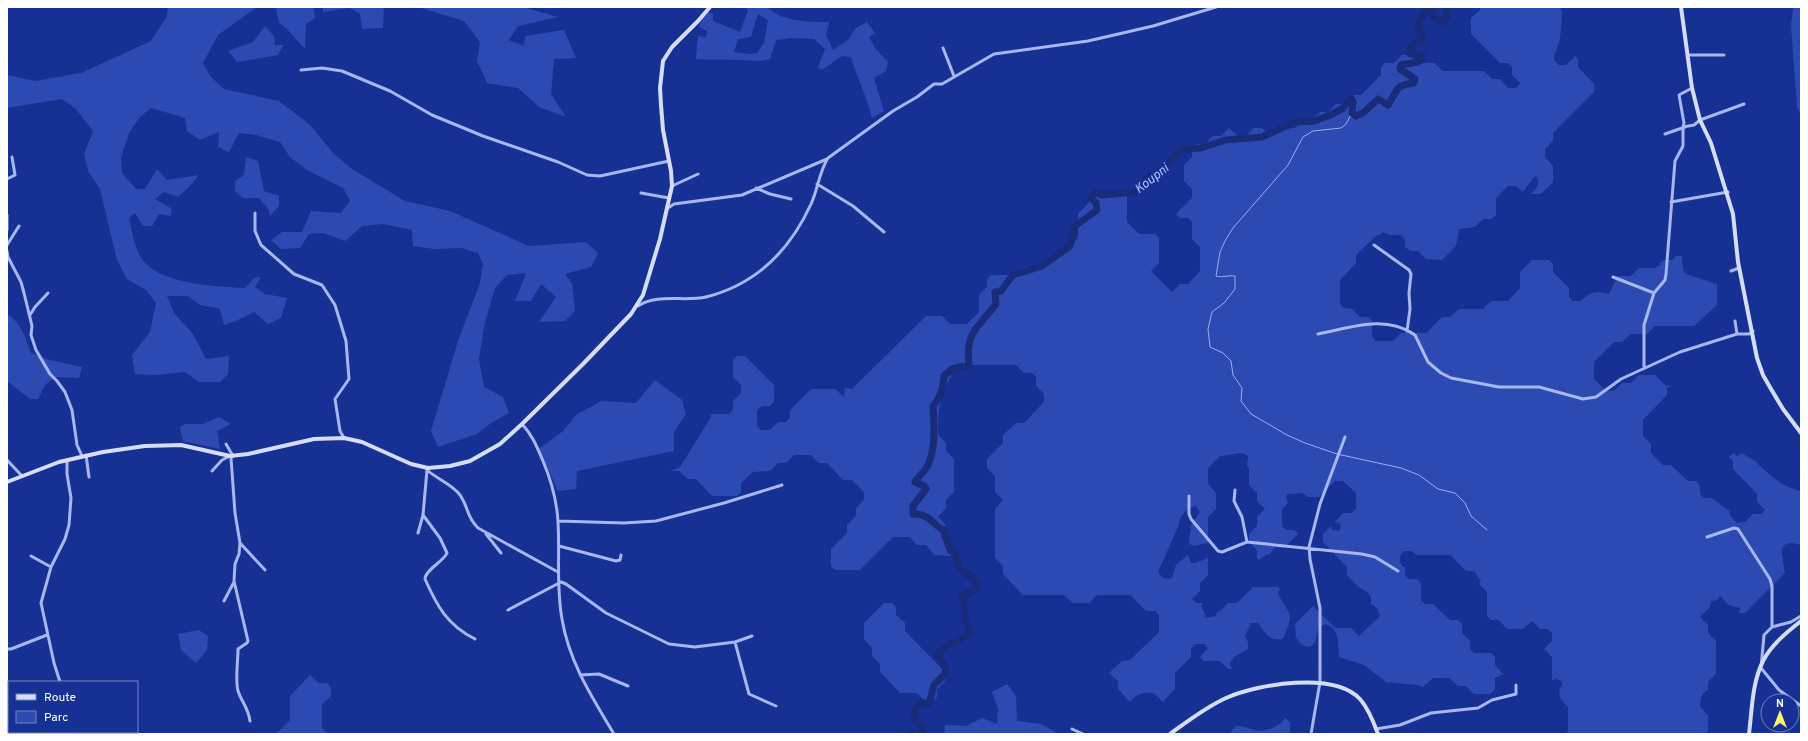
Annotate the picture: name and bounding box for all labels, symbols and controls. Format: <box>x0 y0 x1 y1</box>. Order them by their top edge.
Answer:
water label: Koupni <box>1132 161 1173 198</box>
legend <box>8 681 138 733</box>
text: Route <box>44 690 76 706</box>
north arrow <box>1760 693 1800 733</box>
text: N <box>1776 697 1784 711</box>
text: Parc <box>44 710 68 726</box>

